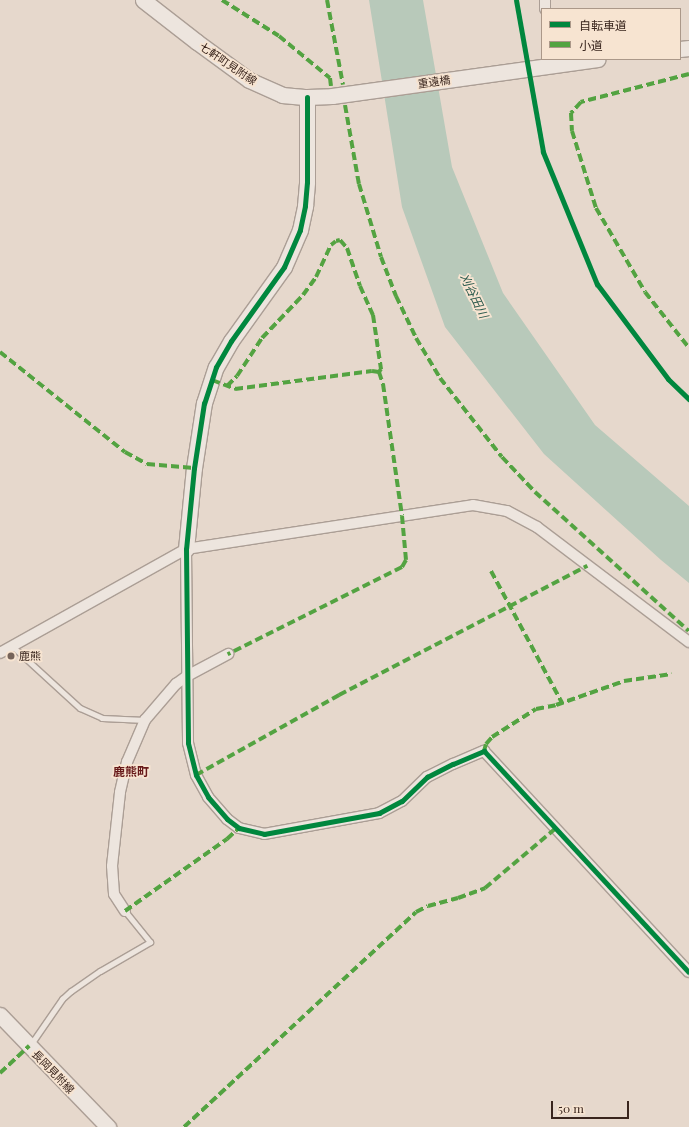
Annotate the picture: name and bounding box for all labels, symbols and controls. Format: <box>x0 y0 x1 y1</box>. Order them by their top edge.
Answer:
legend <box>541 8 681 60</box>
text: 自転車道 <box>579 17 627 33</box>
text: 小道 <box>579 37 603 53</box>
street label: 七軒町見附線 <box>197 40 259 88</box>
street label: 重遠橋 <box>417 73 451 91</box>
water label: 刈谷田川 <box>457 271 491 321</box>
place label: 鹿熊 <box>19 649 41 663</box>
marker: 鹿熊 <box>6 651 16 661</box>
district label: 鹿熊町 <box>113 765 149 779</box>
street label: 長岡見附線 <box>29 1048 77 1096</box>
scale bar <box>553 1093 631 1119</box>
text: 50 m <box>558 1100 584 1116</box>

